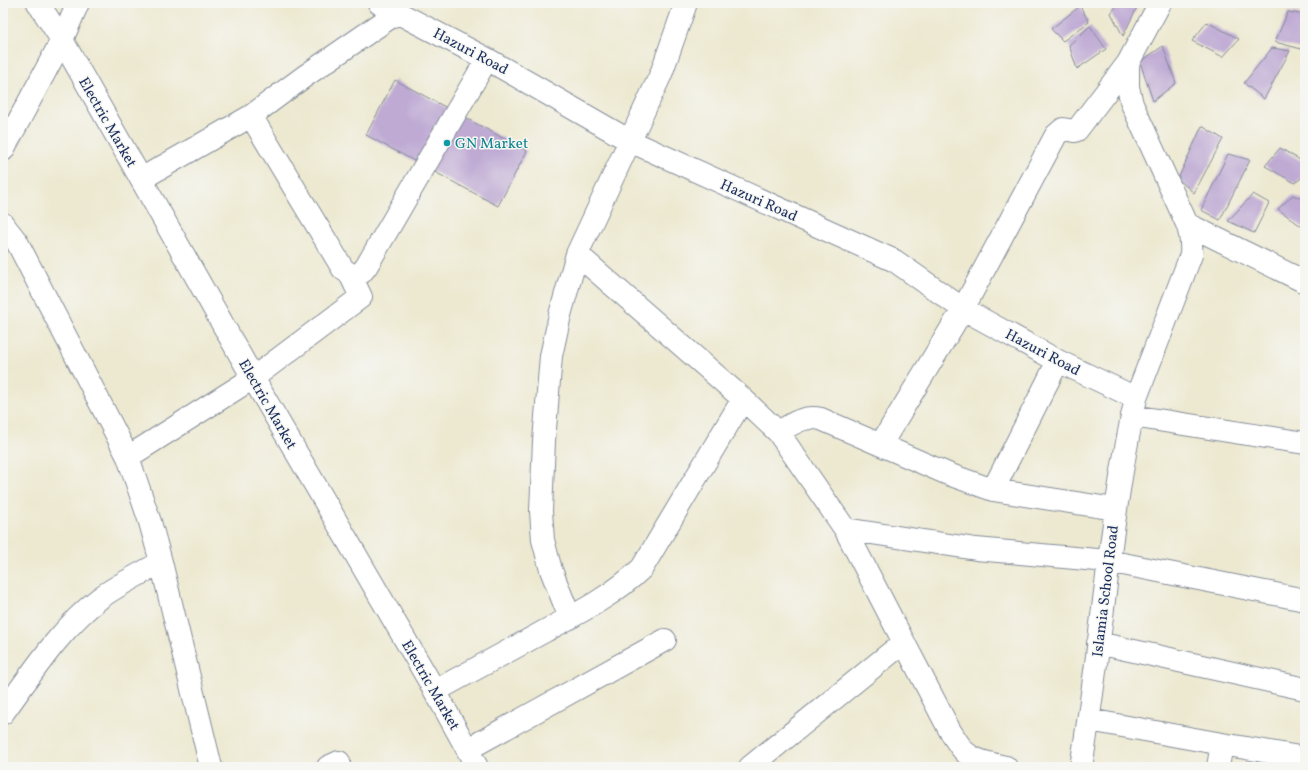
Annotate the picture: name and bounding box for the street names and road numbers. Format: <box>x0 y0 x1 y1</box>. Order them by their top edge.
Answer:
street label: Hazuri Road <box>429 24 512 81</box>
street label: Electric Market <box>72 74 141 172</box>
street label: Hazuri Road <box>716 175 800 228</box>
street label: Hazuri Road <box>1001 325 1084 382</box>
street label: Electric Market <box>232 356 301 454</box>
street label: Islamia School Road <box>1088 524 1125 658</box>
street label: Electric Market <box>395 637 464 735</box>

